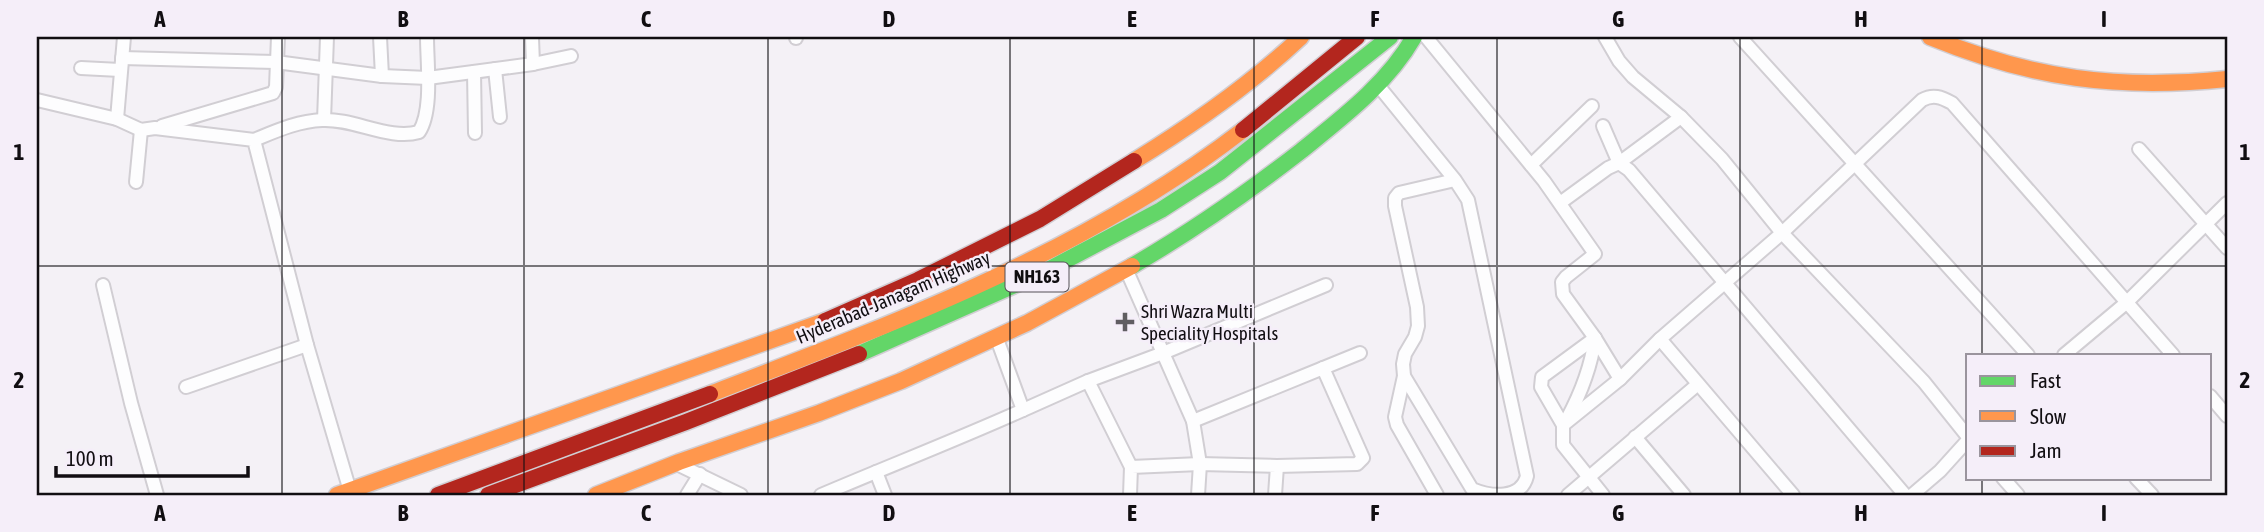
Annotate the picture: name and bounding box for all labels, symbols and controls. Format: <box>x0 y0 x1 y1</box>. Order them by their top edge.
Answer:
text: A <box>153 6 166 32</box>
text: B <box>398 6 409 32</box>
text: C <box>641 6 652 32</box>
text: D <box>883 6 896 32</box>
text: E <box>1127 6 1137 32</box>
text: F <box>1370 6 1380 32</box>
text: G <box>1612 6 1624 32</box>
text: H <box>1854 6 1868 32</box>
text: I <box>2101 6 2107 32</box>
text: 1 <box>14 139 25 165</box>
text: 1 <box>2240 139 2251 165</box>
street label: Hyderabad-Janagam Highway <box>793 246 993 348</box>
road number: NH163 <box>1006 262 1068 292</box>
place label: Shri Wazra Multi Speciality Hospitals <box>1141 300 1278 344</box>
marker: Shri Wazra Multi Speciality Hospitals <box>1115 312 1135 332</box>
legend <box>1966 354 2212 480</box>
text: 2 <box>14 367 24 393</box>
text: 2 <box>2240 367 2250 393</box>
text: Fast <box>2030 368 2061 392</box>
text: Slow <box>2030 404 2067 428</box>
scale bar <box>56 434 248 478</box>
text: Jam <box>2030 438 2062 462</box>
text: 100 m <box>66 446 114 470</box>
text: A <box>153 500 166 526</box>
text: B <box>398 500 409 526</box>
text: C <box>641 500 652 526</box>
text: D <box>883 500 896 526</box>
text: E <box>1127 500 1137 526</box>
text: F <box>1370 500 1380 526</box>
text: G <box>1612 500 1624 526</box>
text: H <box>1854 500 1868 526</box>
text: I <box>2101 500 2107 526</box>

